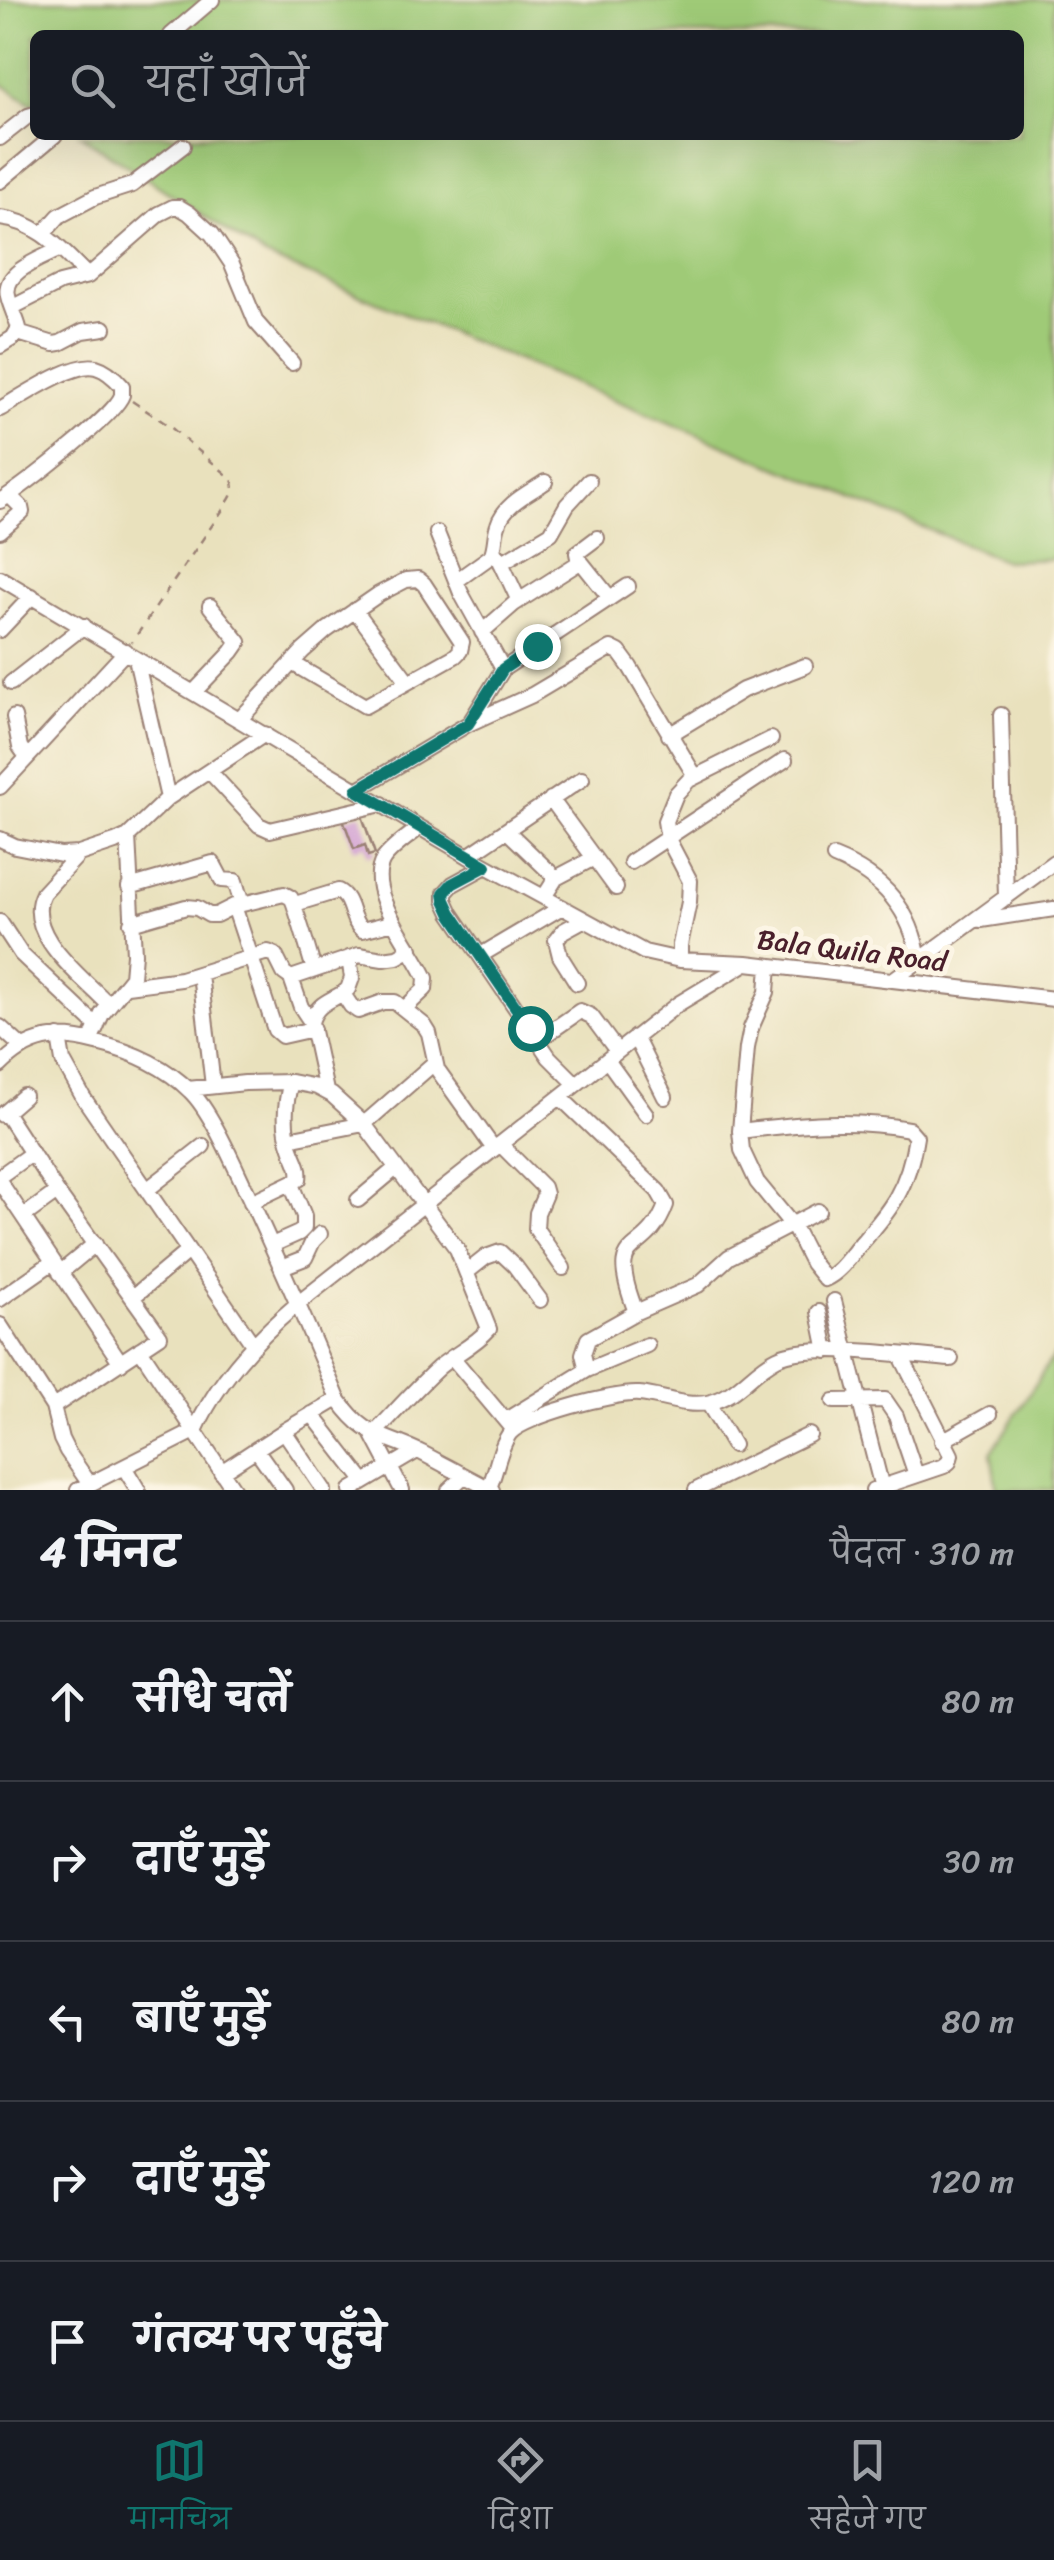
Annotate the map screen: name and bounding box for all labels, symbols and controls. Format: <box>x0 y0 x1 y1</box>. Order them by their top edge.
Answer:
search box <box>30 30 1024 140</box>
text: यहाँ खोजें <box>145 49 308 116</box>
icon: search <box>65 58 120 113</box>
route end <box>515 624 561 670</box>
street label: Bala Quila Road <box>754 915 952 987</box>
route start <box>508 1006 554 1052</box>
text: 4 मिनट <box>40 1515 179 1589</box>
text: पैदल · 310 m <box>830 1525 1014 1582</box>
text: सीधे चलें <box>135 1665 291 1732</box>
text: 80 m <box>942 1673 1014 1730</box>
icon: ahead <box>40 1674 95 1729</box>
text: दाएँ मुड़ें <box>135 1825 267 1892</box>
text: 30 m <box>943 1833 1014 1890</box>
icon: right <box>40 1834 95 1889</box>
text: बाएँ मुड़ें <box>135 1985 269 2052</box>
text: 80 m <box>942 1993 1014 2050</box>
icon: left <box>40 1994 95 2049</box>
text: दाएँ मुड़ें <box>135 2145 267 2212</box>
text: 120 m <box>929 2153 1014 2210</box>
icon: right <box>40 2154 95 2209</box>
text: गंतव्य पर पहुँचे <box>135 2305 386 2372</box>
icon: arrive <box>40 2314 95 2369</box>
tab: मानचित्र <box>129 2433 231 2550</box>
tab: दिशा <box>488 2433 552 2550</box>
tab: सहेजे गए <box>809 2433 925 2550</box>

